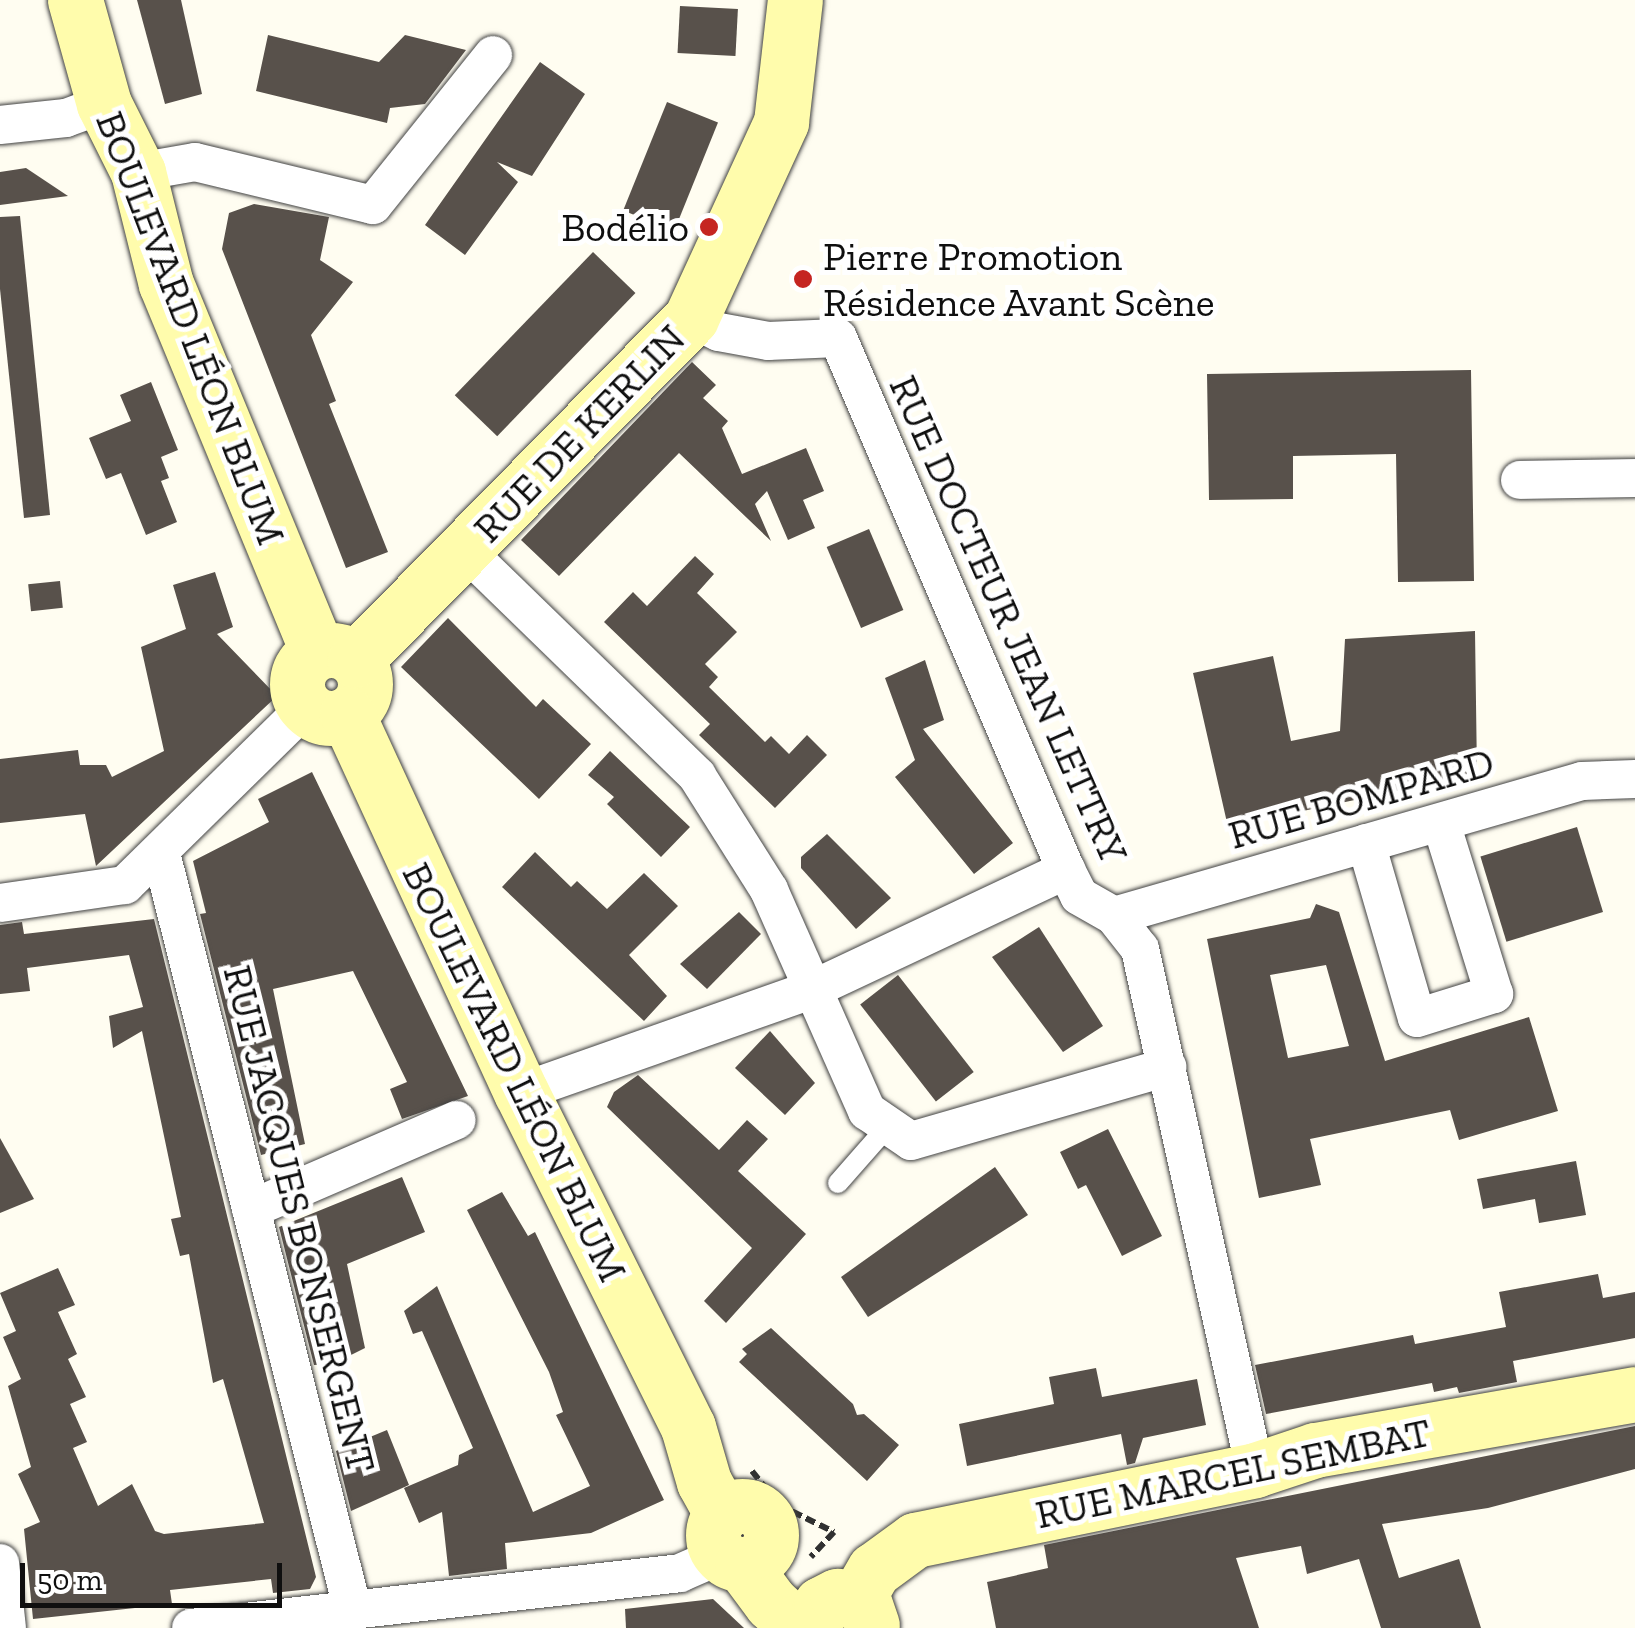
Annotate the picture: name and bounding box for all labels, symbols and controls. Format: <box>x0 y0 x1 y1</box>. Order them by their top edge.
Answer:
street label: BOULEVARD LÉON BLUM <box>86 105 296 551</box>
place label: Bodélio <box>561 203 689 251</box>
marker: Bodélio <box>698 216 720 238</box>
place label: Pierre Promotion Résidence Avant Scène <box>823 232 1216 326</box>
marker: Pierre Promotion Résidence Avant Scène <box>792 268 814 290</box>
street label: RUE DE KERLIN <box>463 314 695 552</box>
street label: RUE DOCTEUR JEAN LETTRY <box>879 368 1139 870</box>
street label: RUE BOMPARD <box>1223 737 1499 859</box>
street label: BOULEVARD LÉON BLUM <box>393 855 637 1289</box>
street label: RUE JACQUES BONSERGENT <box>214 960 386 1478</box>
street label: RUE MARCEL SEMBAT <box>1031 1408 1435 1538</box>
scale bar <box>25 1543 288 1605</box>
text: 50 m <box>37 1562 102 1598</box>

